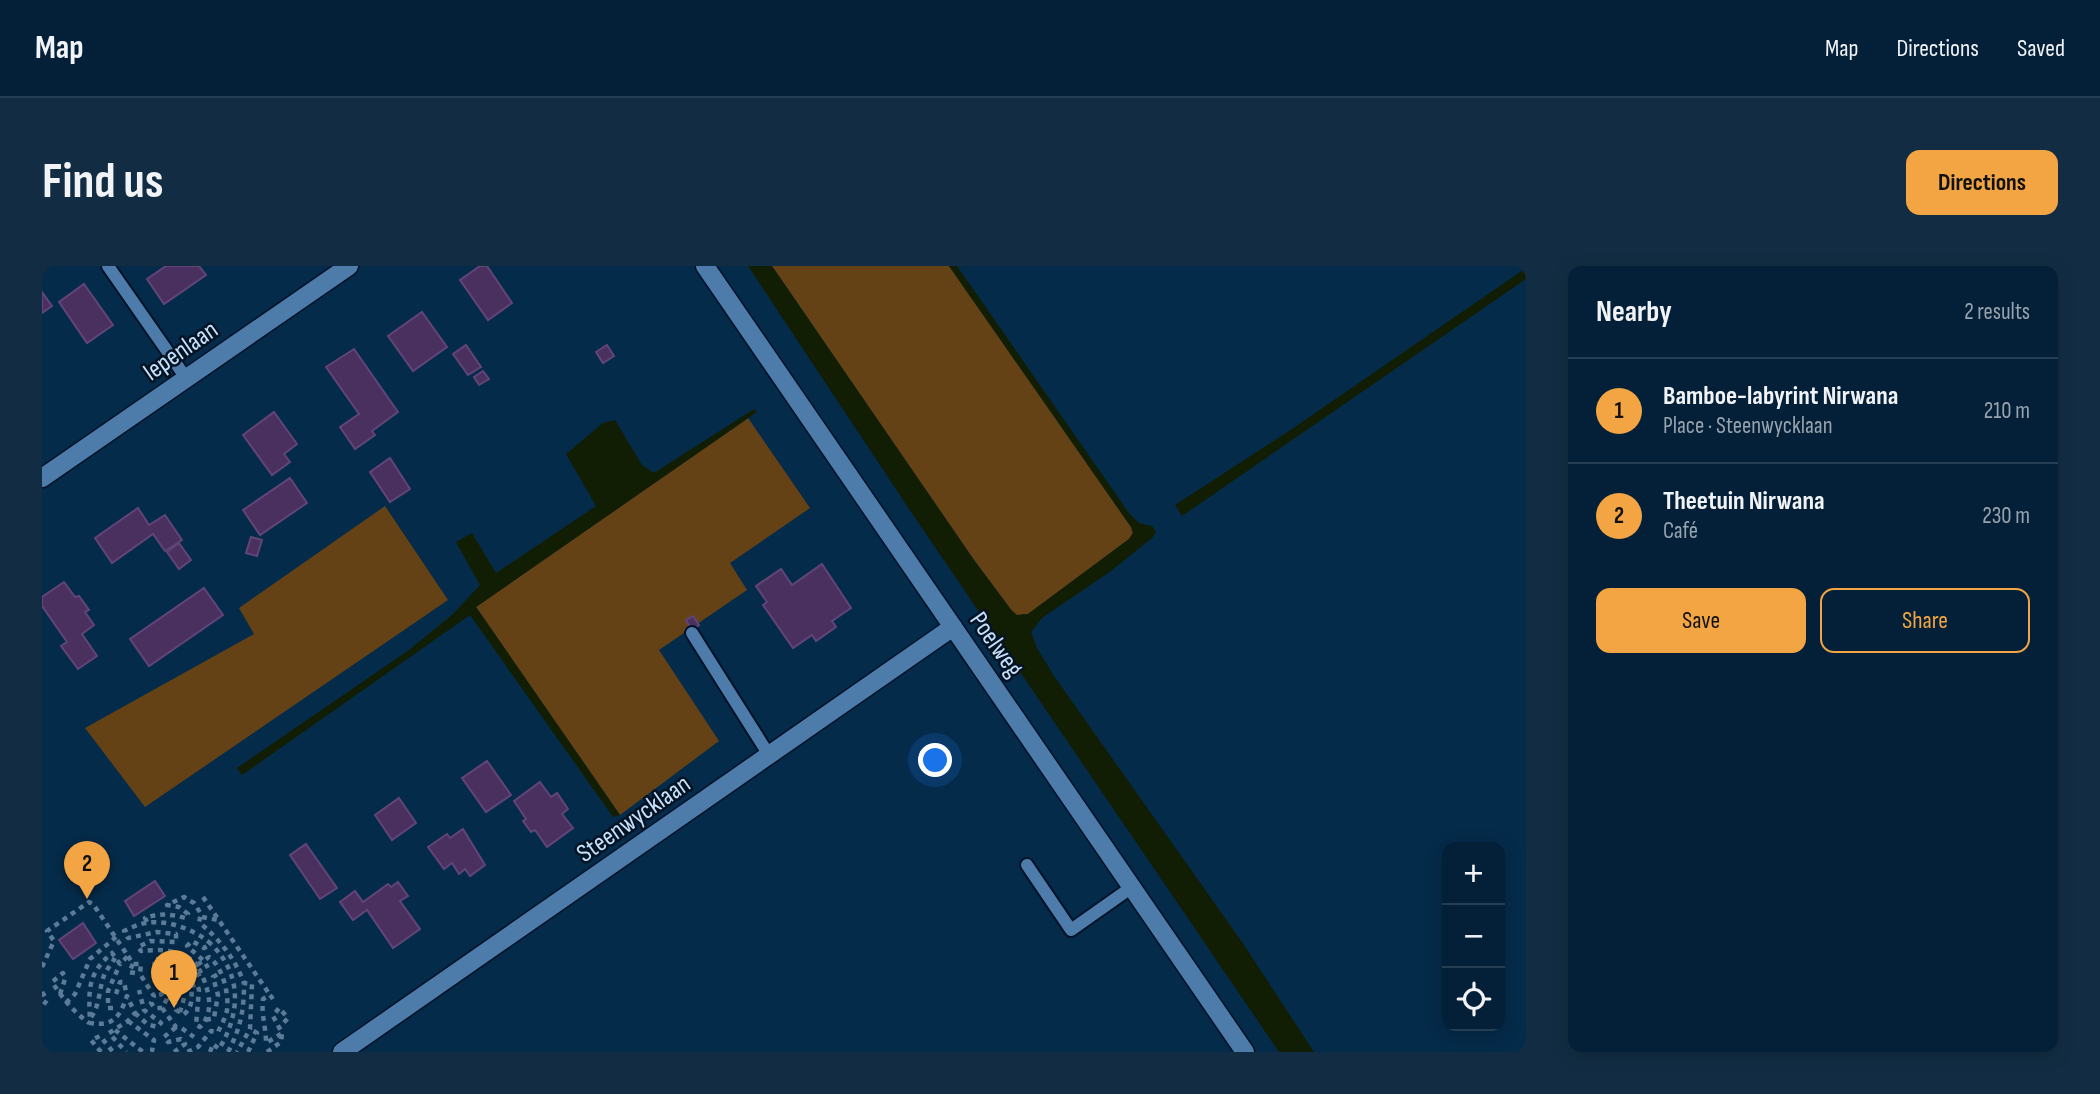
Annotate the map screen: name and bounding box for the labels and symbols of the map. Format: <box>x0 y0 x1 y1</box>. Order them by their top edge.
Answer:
street label: Iepenlaan <box>138 314 224 388</box>
street label: Poelweg <box>962 606 1029 683</box>
your location <box>918 743 952 777</box>
street label: Steenwycklaan <box>571 769 697 870</box>
pin: 2 <box>64 841 110 899</box>
pin: 1 <box>151 950 197 1008</box>

